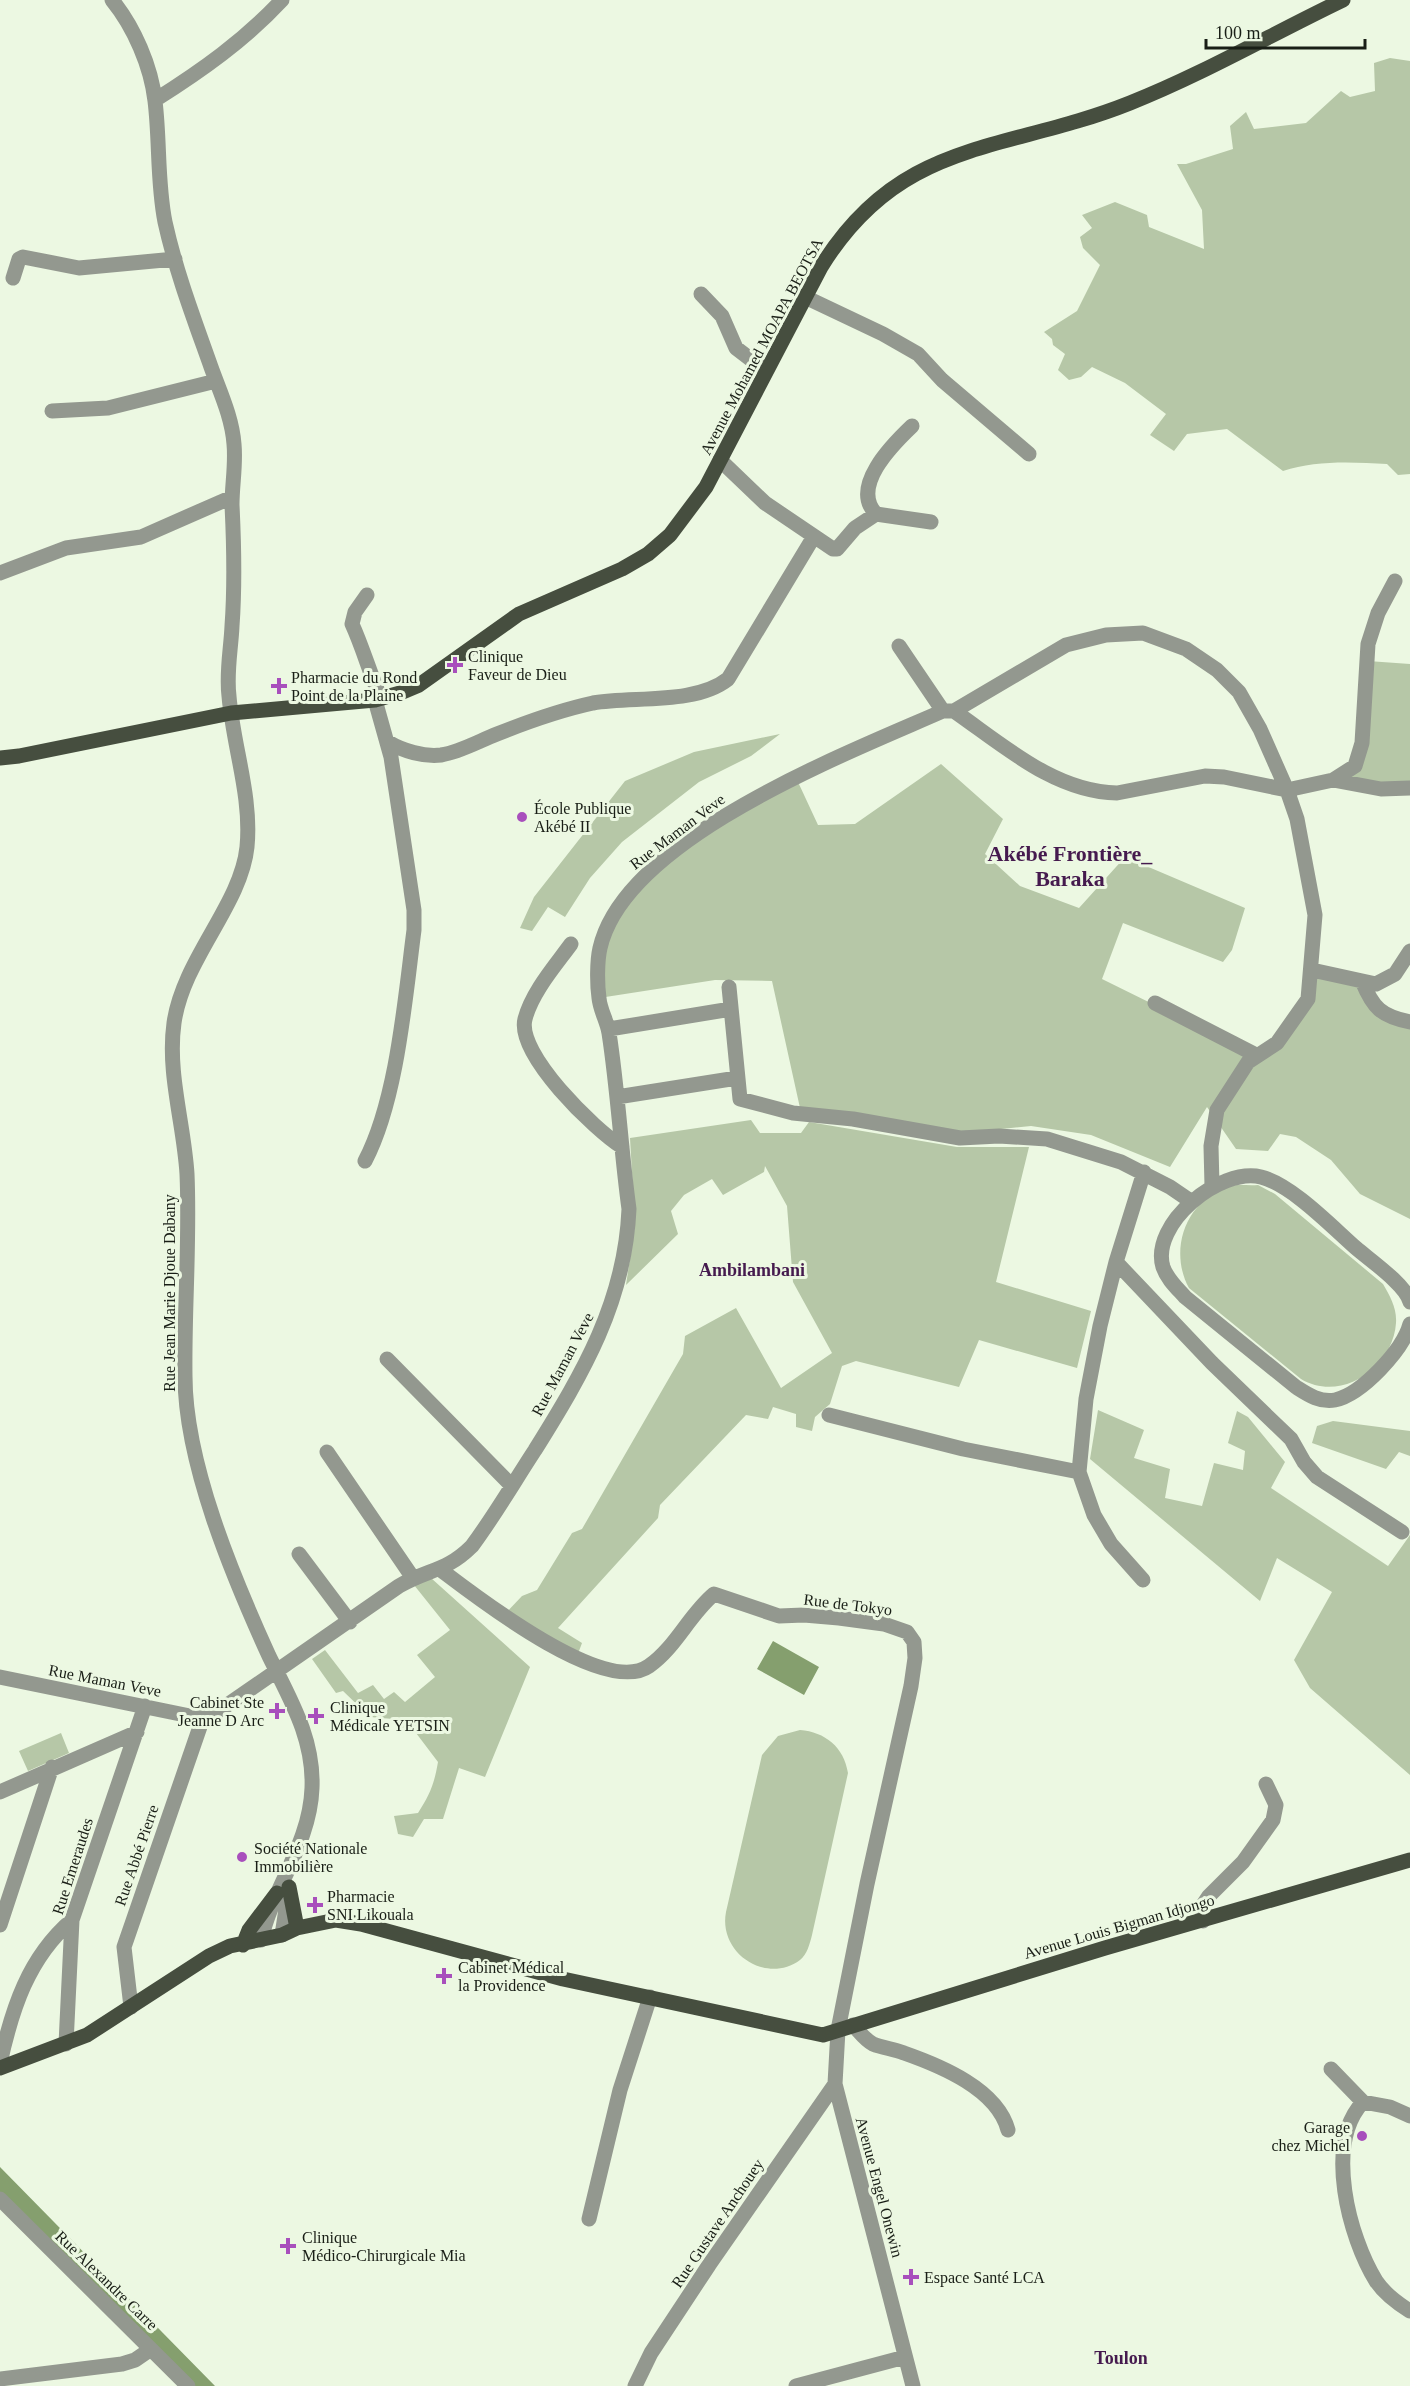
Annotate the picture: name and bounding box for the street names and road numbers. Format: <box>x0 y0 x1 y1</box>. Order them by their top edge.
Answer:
street label: Avenue Mohamed MOAPA BEOTSA <box>697 235 826 458</box>
street label: Rue Maman Veve <box>627 790 728 873</box>
street label: Rue Jean Marie Djoue Dabany <box>161 1194 179 1392</box>
street label: Rue Maman Veve <box>528 1310 597 1419</box>
street label: Rue de Tokyo <box>802 1591 893 1619</box>
street label: Rue Maman Veve <box>47 1661 163 1700</box>
street label: Rue Abbé Pierre <box>111 1802 162 1908</box>
street label: Rue Emeraudes <box>49 1816 96 1917</box>
street label: Avenue Louis Bigman Idjongo <box>1022 1891 1217 1963</box>
street label: Avenue Engel Onewin <box>852 2115 906 2259</box>
street label: Rue Gustave Anchouey <box>668 2156 768 2291</box>
street label: Rue Alexandre Carre <box>52 2227 161 2333</box>

